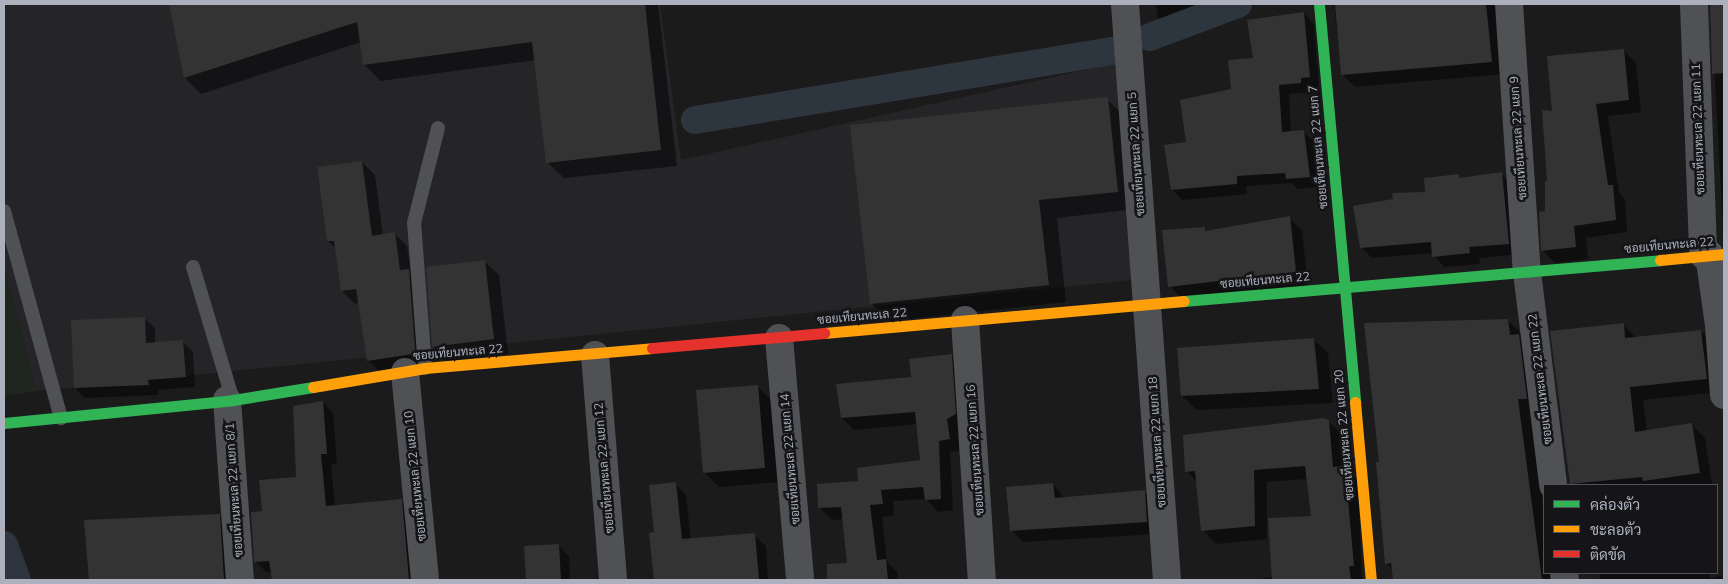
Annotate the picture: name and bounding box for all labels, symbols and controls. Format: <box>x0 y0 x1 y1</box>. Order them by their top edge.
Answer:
street label: ซอยเทียนทะเล 22 แยก 11 <box>1689 63 1707 195</box>
street label: ซอยเทียนทะเล 22 แยก 9 <box>1506 76 1530 200</box>
street label: ซอยเทียนทะเล 22 แยก 7 <box>1305 85 1331 209</box>
street label: ซอยเทียนทะเล 22 แยก 5 <box>1124 92 1148 216</box>
street label: ซอยเทียนทะเล 22 <box>1624 234 1714 256</box>
street label: ซอยเทียนทะเล 22 <box>1220 269 1310 291</box>
street label: ซอยเทียนทะเล 22 <box>817 305 907 327</box>
street label: ซอยเทียนทะเล 22 แยก 22 <box>1525 313 1555 445</box>
street label: ซอยเทียนทะเล 22 <box>413 341 503 363</box>
street label: ซอยเทียนทะเล 22 แยก 20 <box>1331 369 1357 501</box>
street label: ซอยเทียนทะเล 22 แยก 18 <box>1145 376 1169 508</box>
street label: ซอยเทียนทะเล 22 แยก 16 <box>963 384 987 516</box>
street label: ซอยเทียนทะเล 22 แยก 14 <box>777 393 803 525</box>
street label: ซอยเทียนทะเล 22 แยก 12 <box>591 402 617 534</box>
street label: ซอยเทียนทะเล 22 แยก 10 <box>401 410 429 542</box>
street label: ซอยเทียนทะเล 22 แยก 8/1 <box>222 422 246 558</box>
legend <box>1543 484 1718 574</box>
text: คล่องตัว <box>1590 495 1640 514</box>
text: ชะลอตัว <box>1590 520 1641 539</box>
text: ติดขัด <box>1590 545 1626 564</box>

